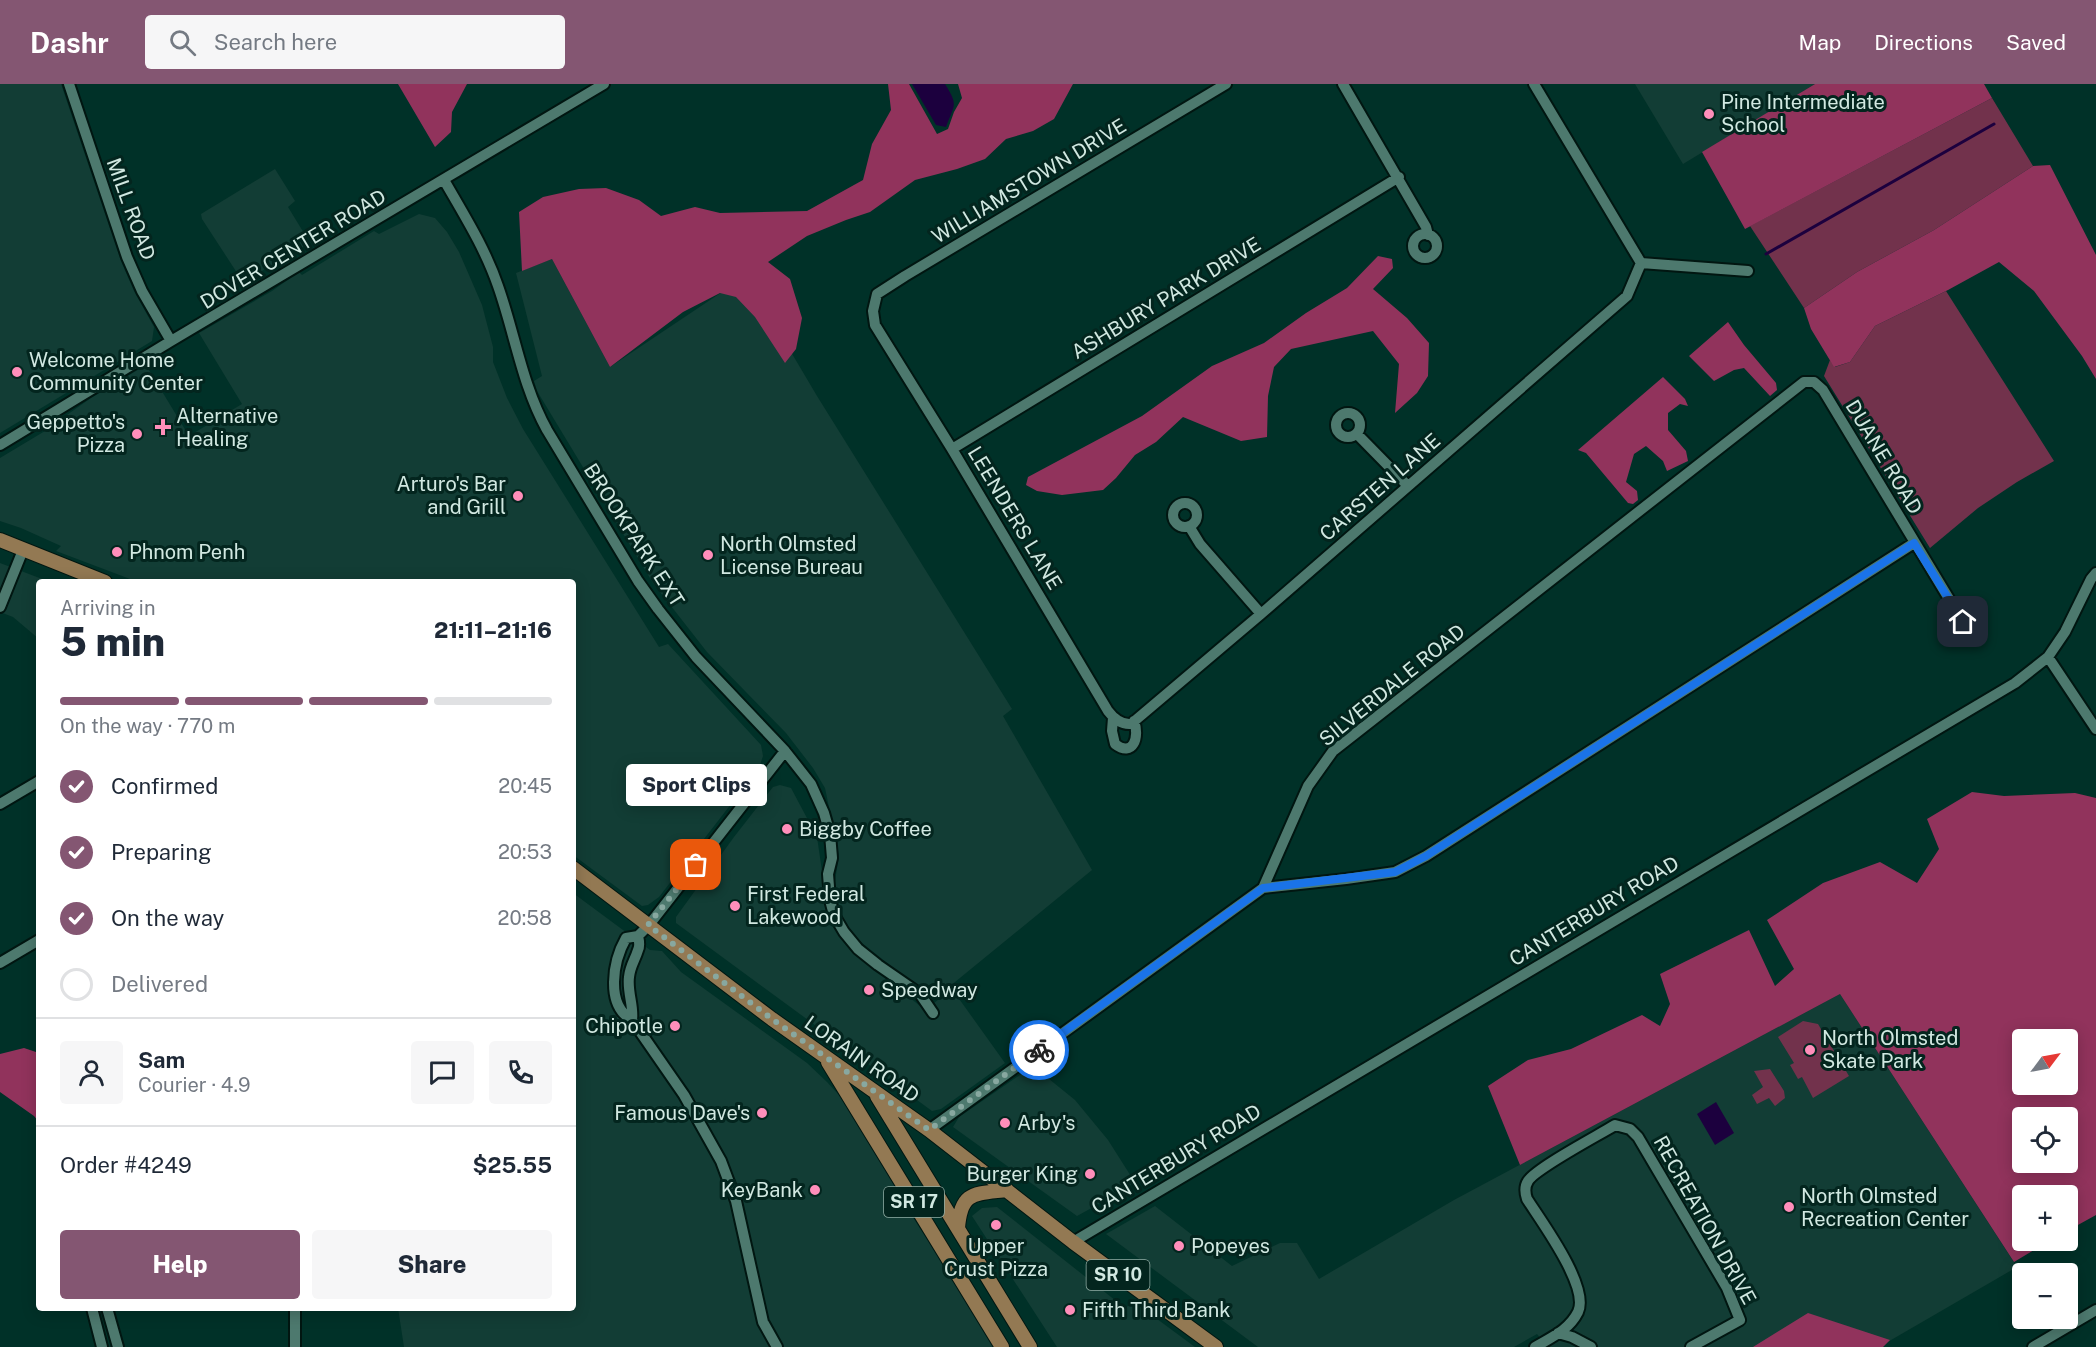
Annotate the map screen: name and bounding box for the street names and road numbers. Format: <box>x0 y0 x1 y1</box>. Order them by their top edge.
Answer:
street label: WILLIAMSTOWN DRIVE <box>927 113 1131 249</box>
street label: MILL ROAD <box>101 155 161 263</box>
street label: DOVER CENTER ROAD <box>196 184 390 314</box>
street label: ASHBURY PARK DRIVE <box>1067 232 1265 364</box>
street label: DUANE ROAD <box>1840 395 1928 519</box>
street label: CARSTEN LANE <box>1315 428 1445 546</box>
street label: LEENDERS LANE <box>963 442 1067 594</box>
street label: BROOKPARK EXT <box>579 459 689 611</box>
street label: SILVERDALE ROAD <box>1314 619 1470 751</box>
street label: CANTERBURY ROAD <box>1505 851 1683 971</box>
street label: LORAIN ROAD <box>800 1011 924 1107</box>
street label: CANTERBURY ROAD <box>1087 1099 1265 1219</box>
street label: RECREATION DRIVE <box>1649 1132 1761 1308</box>
road number: SR 17 <box>884 1187 944 1217</box>
road number: SR 10 <box>1086 1260 1150 1290</box>

